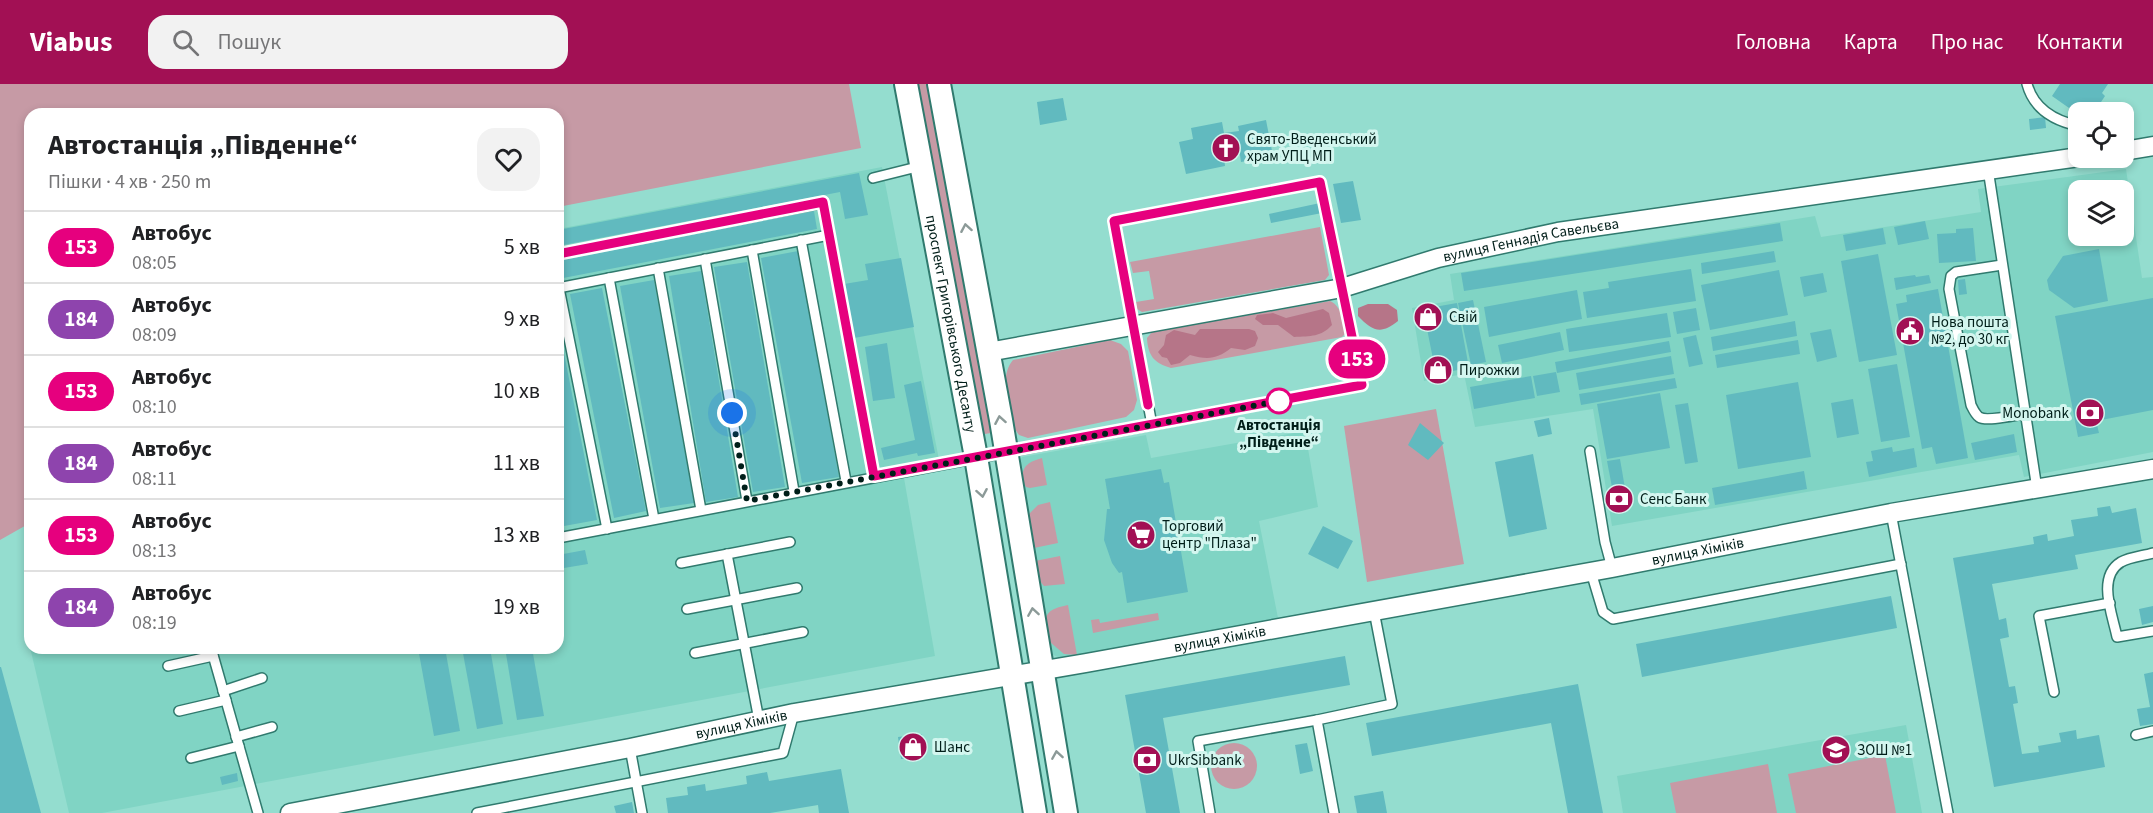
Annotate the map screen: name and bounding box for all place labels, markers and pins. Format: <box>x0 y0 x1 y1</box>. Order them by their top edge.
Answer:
place label: Свято-Введенський храм УПЦ МП <box>1247 129 1377 167</box>
church icon: Свято-Введенський храм УПЦ МП <box>1210 132 1242 164</box>
shop icon: Свій <box>1412 301 1444 333</box>
place label: Свій <box>1449 307 1477 328</box>
place label: Нова пошта №2, до 30 кг <box>1931 312 2009 350</box>
public building icon: Нова пошта №2, до 30 кг <box>1894 315 1926 347</box>
shop icon: Пирожки <box>1422 354 1454 386</box>
place label: Пирожки <box>1459 360 1520 381</box>
marker: Автостанція „Південне“ <box>1266 388 1292 414</box>
bank icon: Monobank <box>2074 397 2106 429</box>
place label: Monobank <box>2002 403 2070 424</box>
place label: Автостанція „Південне“ <box>1236 415 1321 453</box>
bank icon: Сенс Банк <box>1603 483 1635 515</box>
place label: Сенс Банк <box>1640 489 1707 510</box>
place label: Торговий центр "Плаза" <box>1162 516 1257 554</box>
supermarket icon: Торговий центр "Плаза" <box>1125 519 1157 551</box>
shop icon: Шанс <box>897 731 929 763</box>
school or university icon: ЗОШ №1 <box>1820 734 1852 766</box>
place label: Шанс <box>934 737 970 758</box>
place label: ЗОШ №1 <box>1857 740 1912 761</box>
bank icon: UkrSibbank <box>1131 744 1163 776</box>
place label: UkrSibbank <box>1168 750 1242 771</box>

